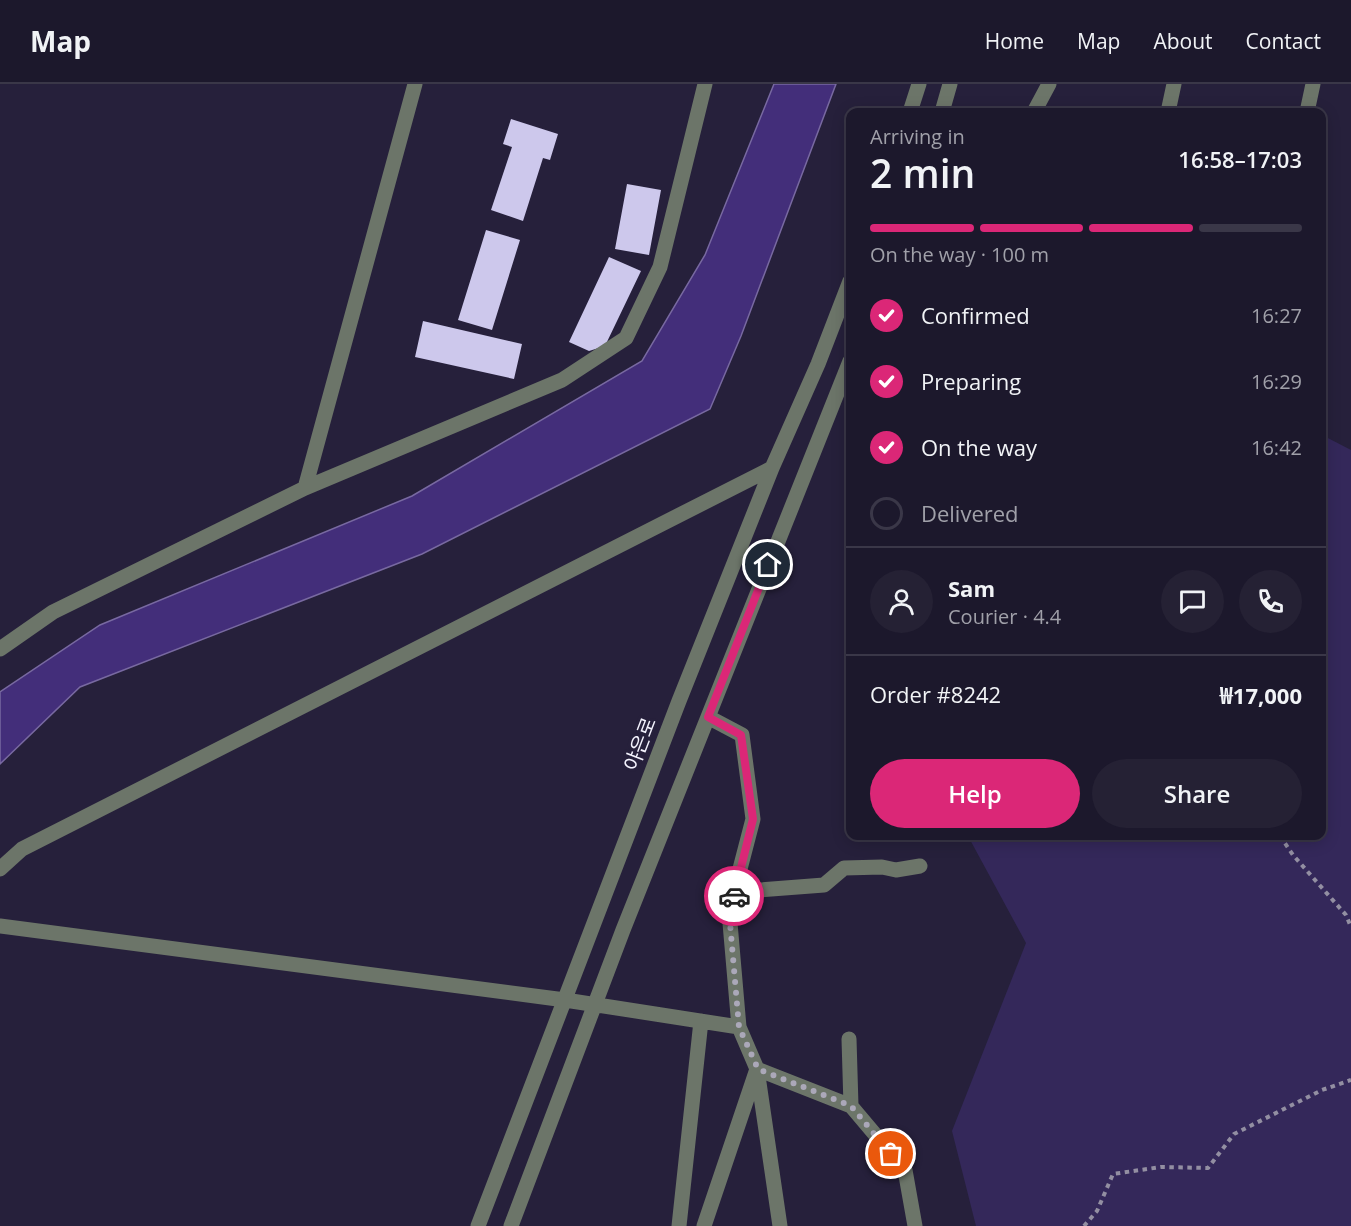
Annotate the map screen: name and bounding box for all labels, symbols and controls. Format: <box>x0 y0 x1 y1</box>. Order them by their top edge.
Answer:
text: Map <box>30 22 91 60</box>
text: Home <box>985 27 1044 55</box>
text: Map <box>1077 27 1120 55</box>
text: About <box>1153 27 1213 55</box>
text: Contact <box>1246 27 1321 55</box>
text: Arriving in <box>870 123 965 150</box>
text: 16:58–17:03 <box>1178 144 1302 174</box>
text: 2 min <box>870 146 975 199</box>
text: On the way · 100 m <box>870 241 1049 268</box>
icon: check <box>870 299 903 332</box>
text: Confirmed <box>921 300 1030 330</box>
text: 16:27 <box>1251 302 1302 329</box>
icon: check <box>870 365 903 398</box>
text: Preparing <box>921 366 1021 396</box>
text: 16:29 <box>1251 368 1302 395</box>
icon: check <box>870 431 903 464</box>
text: On the way <box>921 432 1037 462</box>
text: 16:42 <box>1251 434 1302 461</box>
text: Delivered <box>921 498 1019 528</box>
pin <box>742 539 793 590</box>
icon: home <box>751 548 784 581</box>
button: person <box>870 570 933 633</box>
button: chat <box>1161 570 1224 633</box>
button: phone <box>1239 570 1302 633</box>
text: Sam <box>948 573 995 603</box>
text: Courier · 4.4 <box>948 603 1061 630</box>
text: Order #8242 <box>870 679 1001 709</box>
text: ₩17,000 <box>1220 680 1302 710</box>
street label: 야은로 <box>617 713 662 774</box>
button: Help <box>870 759 1080 828</box>
button: Share <box>1092 759 1302 828</box>
courier <box>704 866 764 926</box>
icon: car <box>718 880 751 913</box>
pin <box>865 1128 916 1179</box>
icon: bag <box>874 1137 907 1170</box>

